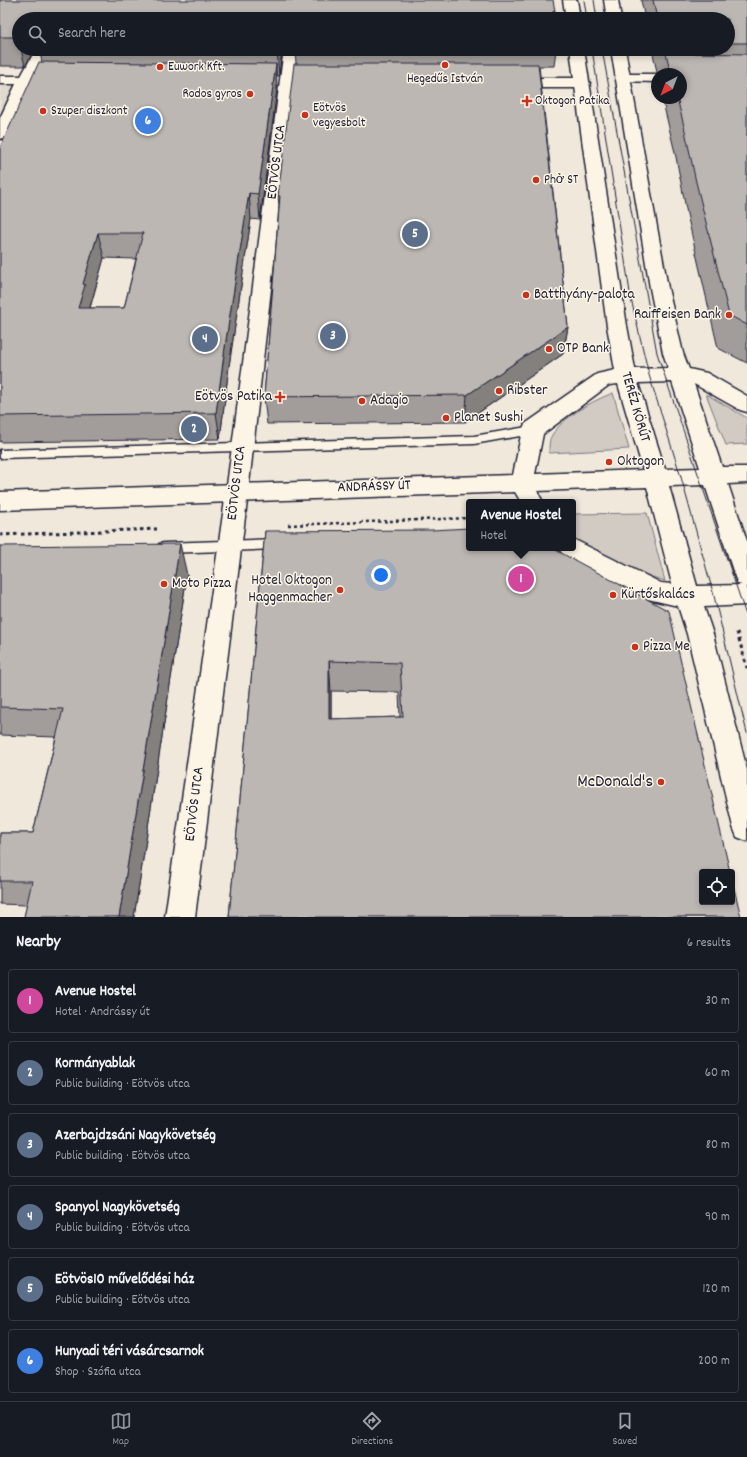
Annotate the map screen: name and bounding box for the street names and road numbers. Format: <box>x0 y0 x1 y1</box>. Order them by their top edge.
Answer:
street label: EÖTVÖS UTCA <box>261 123 293 201</box>
street label: TERÉZ KÖRÚT <box>614 369 656 445</box>
street label: EÖTVÖS UTCA <box>221 444 253 522</box>
street label: ANDRÁSSY ÚT <box>337 475 411 499</box>
street label: EÖTVÖS UTCA <box>179 765 211 843</box>

